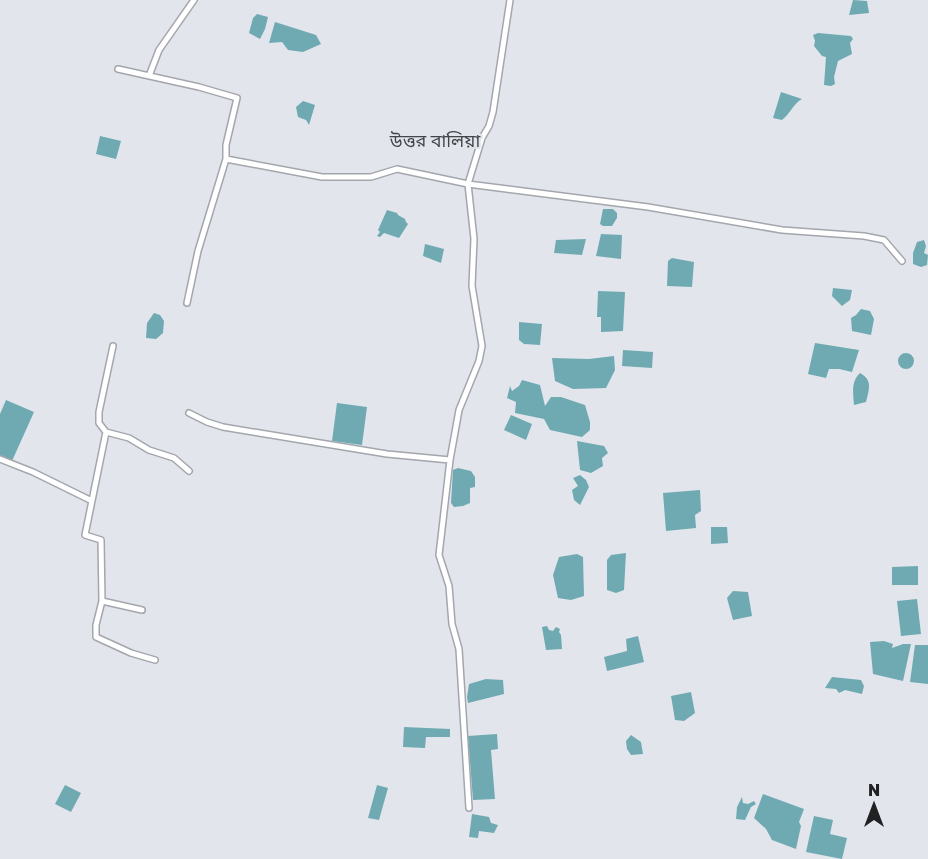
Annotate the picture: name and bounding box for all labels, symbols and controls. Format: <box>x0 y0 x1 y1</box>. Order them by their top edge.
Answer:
district label: উত্তর বালিয়া <box>389 129 480 151</box>
north arrow <box>844 775 904 835</box>
text: N <box>868 780 880 800</box>

